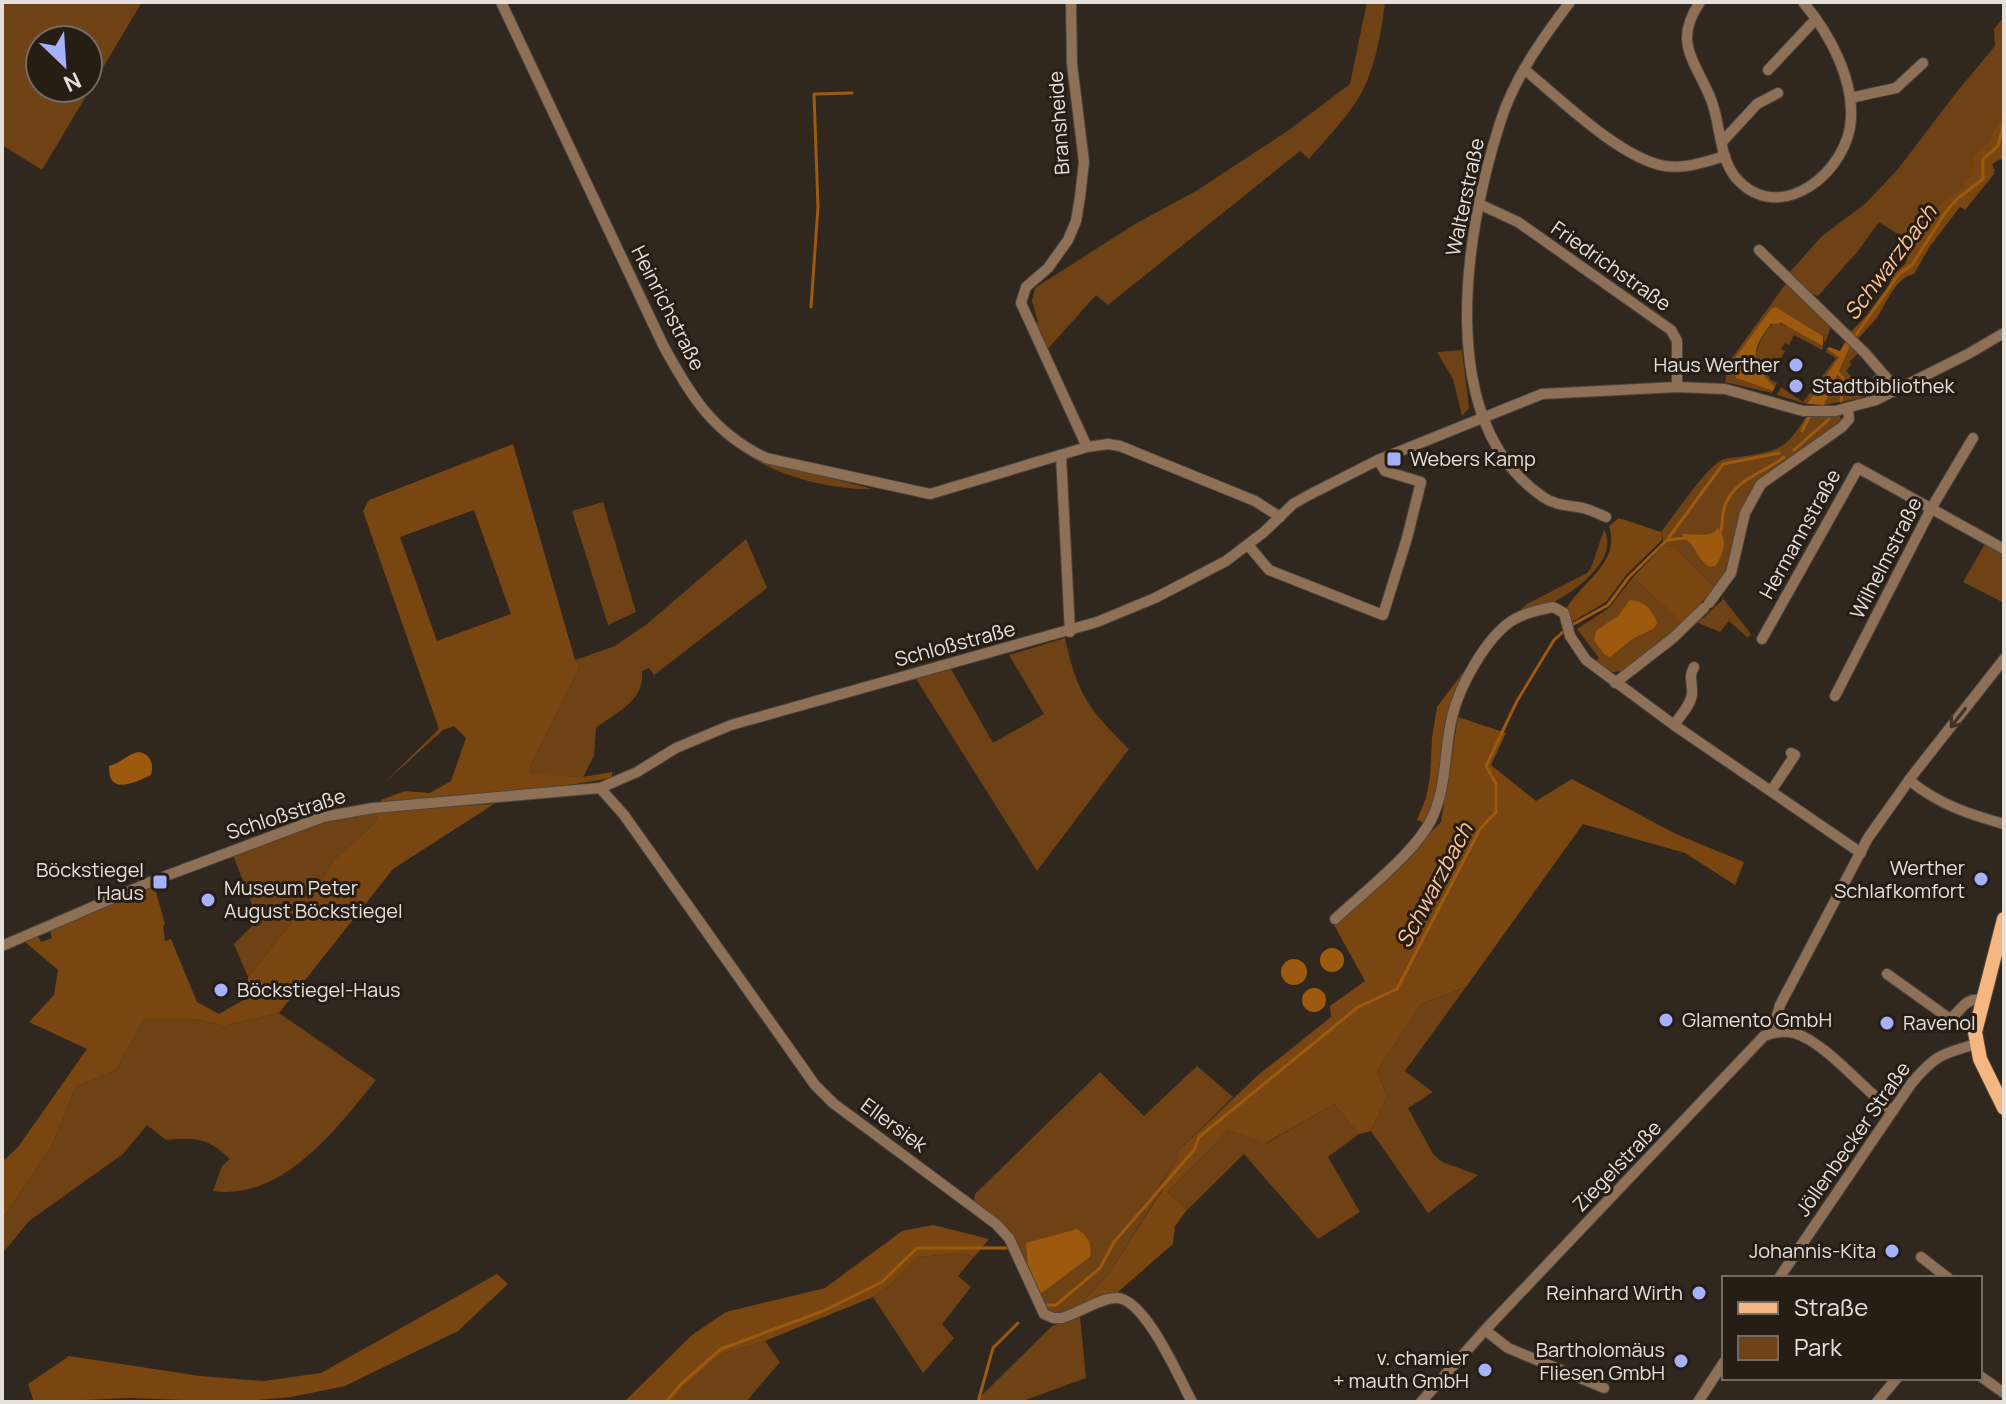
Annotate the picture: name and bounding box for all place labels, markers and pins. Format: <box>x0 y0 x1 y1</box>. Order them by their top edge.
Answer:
place label: Haus Werther <box>1654 351 1780 378</box>
marker: Haus Werther <box>1787 356 1805 374</box>
place label: Stadtbibliothek <box>1812 372 1955 399</box>
marker: Stadtbibliothek <box>1787 377 1805 395</box>
place label: Webers Kamp <box>1410 445 1536 472</box>
marker: Webers Kamp <box>1385 450 1403 468</box>
place label: Werther Schlafkomfort <box>1834 854 1965 904</box>
place label: Böckstiegel Haus <box>36 856 144 906</box>
marker: Werther Schlafkomfort <box>1972 870 1990 888</box>
marker: Böckstiegel Haus <box>151 873 169 891</box>
place label: Museum Peter August Böckstiegel <box>224 874 403 924</box>
marker: Museum Peter August Böckstiegel <box>199 891 217 909</box>
place label: Böckstiegel-Haus <box>237 976 401 1003</box>
marker: Böckstiegel-Haus <box>212 981 230 999</box>
place label: Glamento GmbH <box>1682 1006 1832 1033</box>
place label: Ravenol <box>1903 1009 1976 1036</box>
marker: Glamento GmbH <box>1657 1011 1675 1029</box>
marker: Ravenol <box>1878 1014 1896 1032</box>
place label: Johannis-Kita <box>1749 1237 1876 1264</box>
marker: Johannis-Kita <box>1883 1242 1901 1260</box>
place label: Reinhard Wirth <box>1546 1279 1683 1306</box>
marker: Reinhard Wirth <box>1690 1284 1708 1302</box>
place label: Bartholomäus Fliesen GmbH <box>1536 1336 1665 1386</box>
place label: v. chamier + mauth GmbH <box>1333 1344 1469 1394</box>
marker: Bartholomäus Fliesen GmbH <box>1672 1352 1690 1370</box>
marker: v. chamier + mauth GmbH <box>1476 1361 1494 1379</box>

